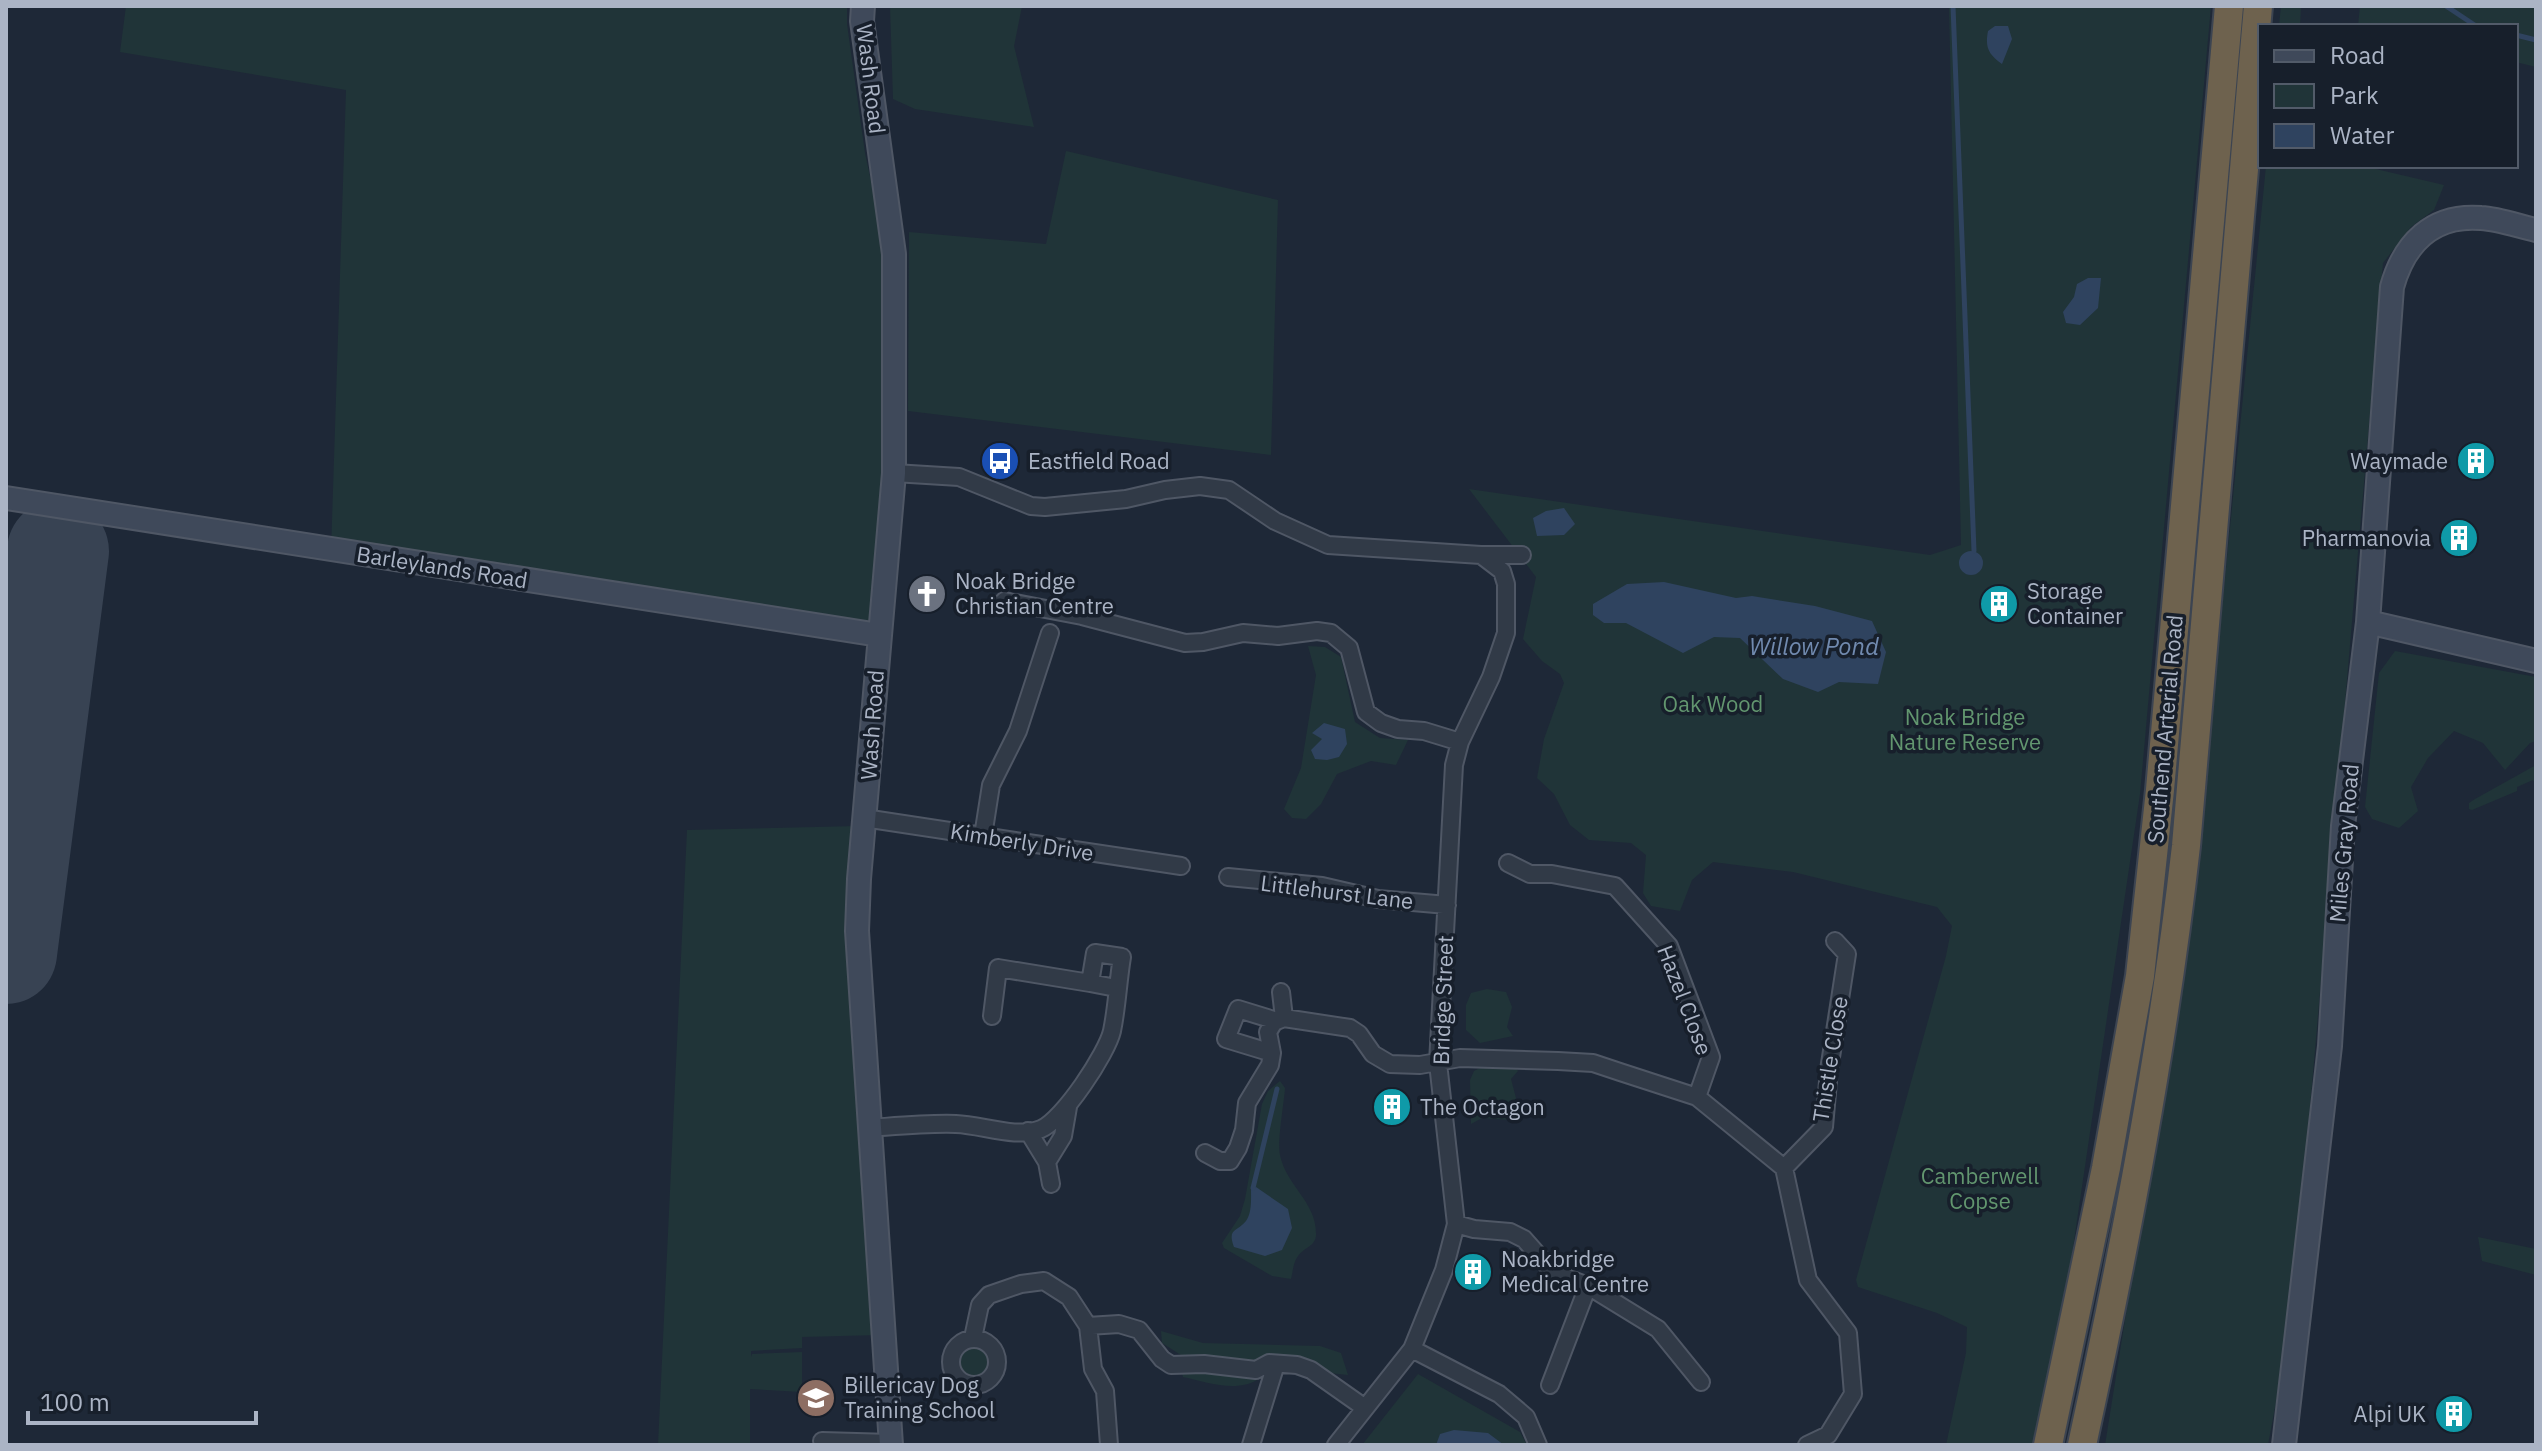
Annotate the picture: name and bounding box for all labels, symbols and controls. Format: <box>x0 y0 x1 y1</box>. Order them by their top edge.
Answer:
street label: Wash Road <box>850 23 893 135</box>
legend <box>2258 24 2518 168</box>
text: Road <box>2330 39 2385 71</box>
text: Park <box>2330 79 2379 111</box>
text: Water <box>2330 119 2394 151</box>
bus stop icon: Eastfield Road <box>979 440 1021 482</box>
building icon: Waymade <box>2455 440 2497 482</box>
place label: Eastfield Road <box>1028 446 1170 475</box>
place label: Waymade <box>2350 446 2448 475</box>
building icon: Pharmanovia <box>2438 517 2480 559</box>
place label: Pharmanovia <box>2302 523 2431 552</box>
street label: Barleylands Road <box>355 539 530 594</box>
place label: Noak Bridge Christian Centre <box>955 566 1114 620</box>
church icon: Noak Bridge Christian Centre <box>906 573 948 615</box>
place label: Storage Container <box>2027 576 2123 630</box>
building icon: Storage Container <box>1978 583 2020 625</box>
street label: Southend Arterial Road <box>2140 613 2189 844</box>
water label: Willow Pond <box>1749 630 1879 662</box>
street label: Wash Road <box>853 669 890 781</box>
park label: Oak Wood <box>1663 689 1763 718</box>
park label: Noak Bridge Nature Reserve <box>1889 702 2041 756</box>
street label: Miles Gray Road <box>2322 762 2365 923</box>
street label: Kimberly Drive <box>948 816 1096 867</box>
street label: Littlehurst Lane <box>1259 868 1415 915</box>
street label: Bridge Street <box>1426 935 1459 1065</box>
street label: Hazel Close <box>1651 941 1720 1059</box>
street label: Thistle Close <box>1805 994 1854 1124</box>
building icon: The Octagon <box>1371 1086 1413 1128</box>
place label: The Octagon <box>1420 1092 1545 1121</box>
park label: Camberwell Copse <box>1921 1161 2039 1215</box>
place label: Noakbridge Medical Centre <box>1501 1244 1649 1298</box>
building icon: Noakbridge Medical Centre <box>1452 1251 1494 1293</box>
place label: Billericay Dog Training School <box>844 1370 995 1424</box>
scale bar <box>28 1375 256 1425</box>
school or university icon: Billericay Dog Training School <box>795 1377 837 1419</box>
text: 100 m <box>40 1386 110 1418</box>
building icon: Alpi UK <box>2433 1393 2475 1435</box>
place label: Alpi UK <box>2354 1399 2426 1428</box>

